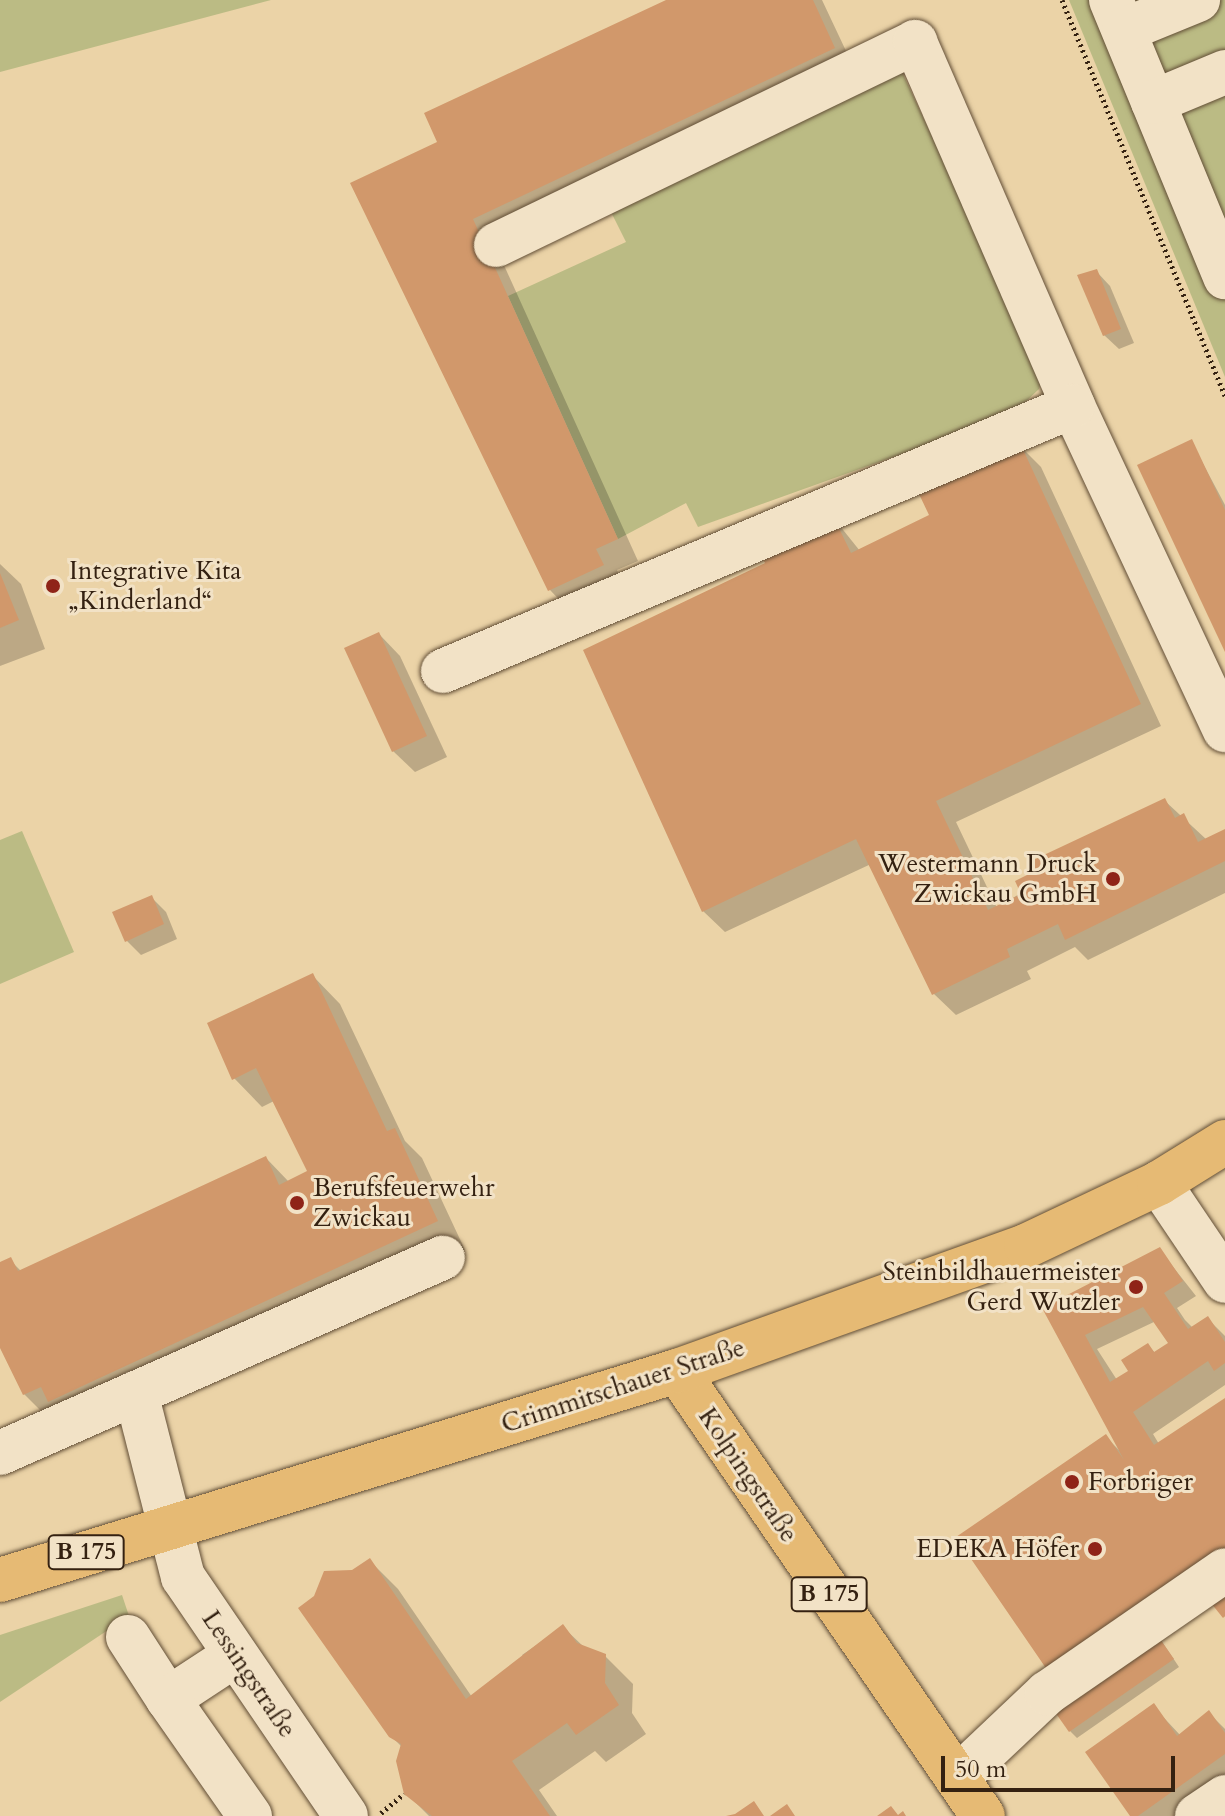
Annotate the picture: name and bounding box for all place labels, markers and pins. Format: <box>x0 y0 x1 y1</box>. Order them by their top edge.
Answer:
place label: Integrative Kita „Kinderland“ <box>69 555 242 616</box>
marker: Integrative Kita „Kinderland“ <box>44 577 62 595</box>
place label: Westermann Druck Zwickau GmbH <box>878 848 1097 910</box>
marker: Westermann Druck Zwickau GmbH <box>1104 870 1122 888</box>
place label: Berufsfeuerwehr Zwickau <box>313 1172 495 1234</box>
marker: Berufsfeuerwehr Zwickau <box>288 1194 306 1212</box>
place label: Steinbildhauermeister Gerd Wutzler <box>883 1256 1120 1318</box>
marker: Steinbildhauermeister Gerd Wutzler <box>1127 1278 1145 1296</box>
place label: Forbriger <box>1088 1466 1193 1498</box>
marker: Forbriger <box>1063 1473 1081 1491</box>
place label: EDEKA Höfer <box>916 1533 1079 1565</box>
marker: EDEKA Höfer <box>1086 1540 1104 1558</box>

